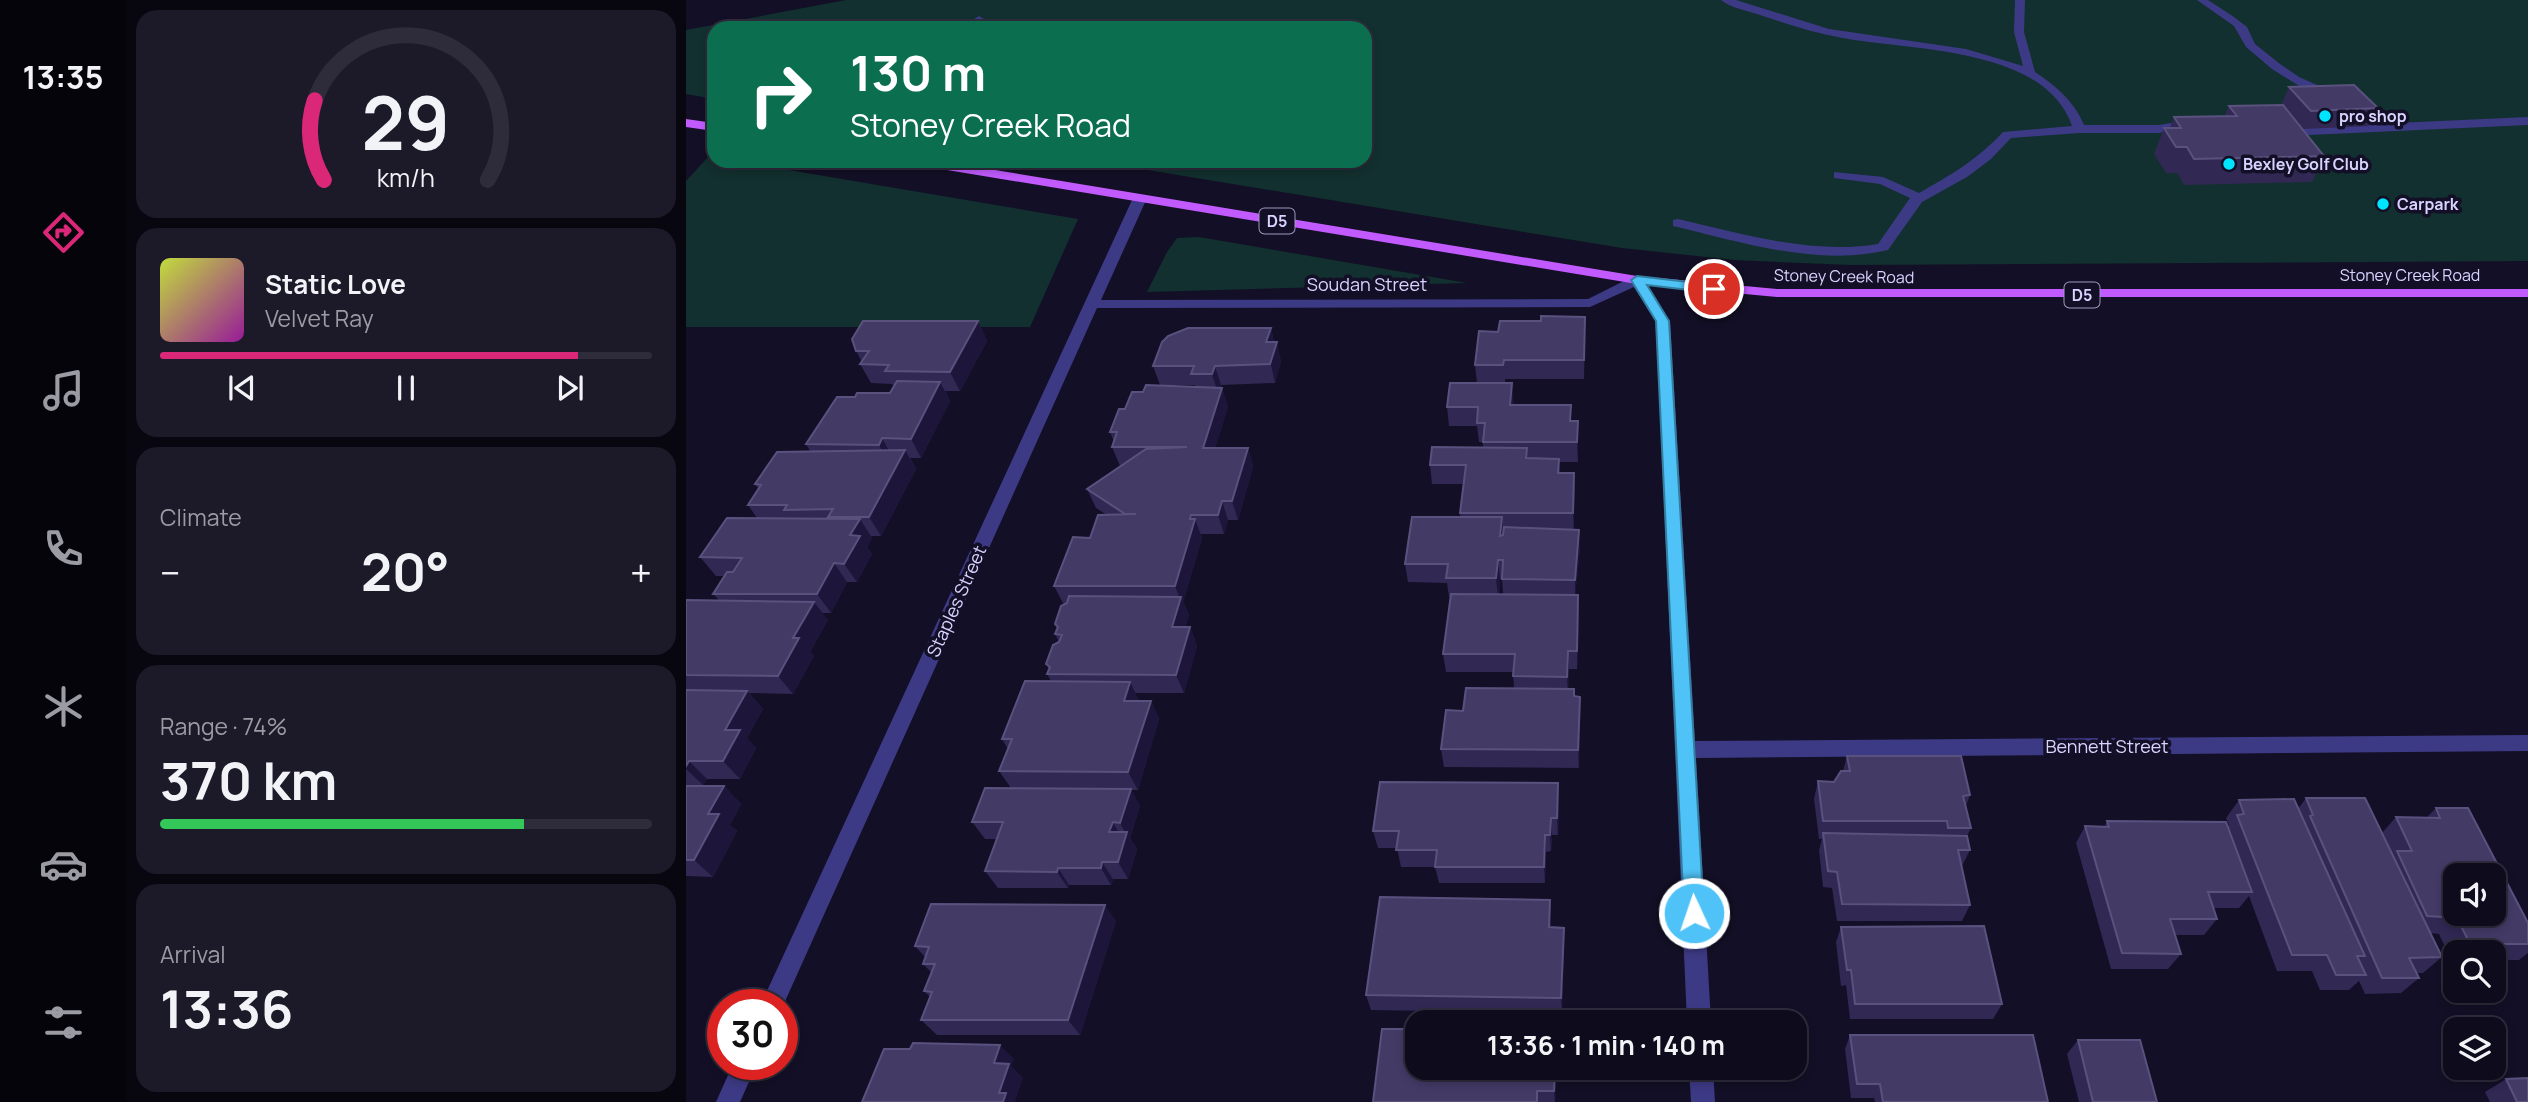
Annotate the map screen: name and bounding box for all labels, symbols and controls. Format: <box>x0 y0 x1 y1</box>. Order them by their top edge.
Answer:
text: 130 m <box>850 39 986 106</box>
icon: right <box>735 49 826 140</box>
text: 13:35 <box>23 55 103 99</box>
text: 29 <box>362 73 450 173</box>
text: Stoney Creek Road <box>850 103 1131 147</box>
place label: pro shop <box>2339 105 2407 127</box>
marker: pro shop <box>2317 108 2333 124</box>
place label: Bexley Golf Club <box>2243 153 2369 175</box>
marker: Bexley Golf Club <box>2221 156 2237 172</box>
text: km/h <box>377 160 435 195</box>
place label: Carpark <box>2397 193 2459 215</box>
marker: Carpark <box>2375 196 2391 212</box>
icon: directions <box>39 208 88 257</box>
road number: D5 <box>1260 209 1294 234</box>
pin <box>1684 259 1744 319</box>
street label: Stoney Creek Road <box>1774 264 1914 288</box>
street label: Stoney Creek Road <box>2340 264 2480 286</box>
text: Static Love <box>265 266 406 302</box>
icon: arrive <box>1695 270 1733 308</box>
street label: Soudan Street <box>1307 272 1427 296</box>
road number: D5 <box>2064 282 2100 308</box>
text: Velvet Ray <box>265 302 374 334</box>
icon: music <box>39 366 88 415</box>
icon: previous <box>223 369 261 407</box>
icon: pause <box>387 369 425 407</box>
icon: next <box>551 369 589 407</box>
text: Climate <box>160 501 242 533</box>
icon: phone <box>39 524 88 573</box>
text: 20° <box>361 536 450 607</box>
street label: Staples Street <box>921 541 991 661</box>
text: − <box>160 546 181 598</box>
text: + <box>630 546 652 598</box>
icon: climate <box>39 682 88 731</box>
text: Range · 74% <box>160 710 287 742</box>
street label: Bennett Street <box>2046 734 2168 758</box>
text: 370 km <box>160 745 337 816</box>
icon: car <box>39 840 88 889</box>
map controls <box>2443 863 2506 1080</box>
button: sound <box>2443 863 2506 926</box>
position arrow <box>1657 876 1731 950</box>
text: Arrival <box>160 938 226 970</box>
button: search <box>2443 940 2506 1003</box>
text: 13:36 <box>160 973 293 1044</box>
speed limit sign: 30 <box>707 989 798 1080</box>
icon: filters <box>39 998 88 1047</box>
button: layers <box>2443 1017 2506 1080</box>
text: 13:36 · 1 min · 140 m <box>1487 1027 1725 1063</box>

